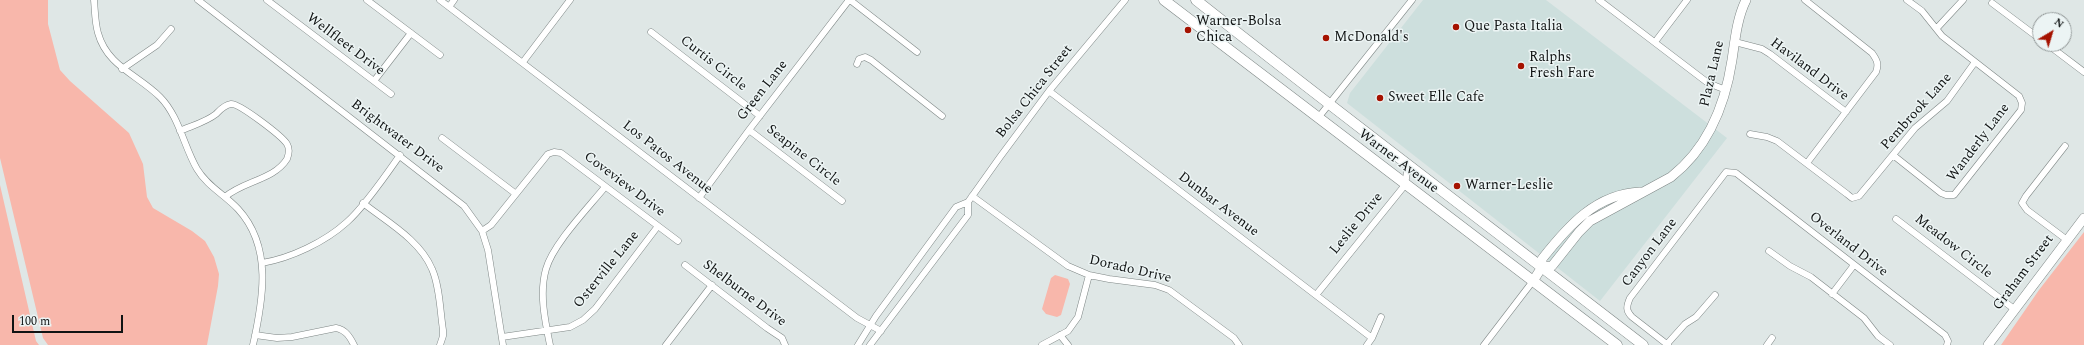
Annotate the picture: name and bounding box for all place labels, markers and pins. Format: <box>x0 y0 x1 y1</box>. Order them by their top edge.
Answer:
place label: Warner-Bolsa Chica <box>1196 14 1281 46</box>
place label: Que Pasta Italia <box>1464 19 1563 35</box>
marker: Que Pasta Italia <box>1451 22 1461 32</box>
marker: Warner-Bolsa Chica <box>1183 25 1193 35</box>
place label: McDonald's <box>1334 30 1409 46</box>
marker: McDonald's <box>1321 33 1331 43</box>
place label: Ralphs Fresh Fare <box>1529 50 1595 82</box>
marker: Ralphs Fresh Fare <box>1516 61 1526 71</box>
place label: Sweet Elle Cafe <box>1388 90 1484 106</box>
marker: Sweet Elle Cafe <box>1375 93 1385 103</box>
place label: Warner-Leslie <box>1465 178 1553 194</box>
marker: Warner-Leslie <box>1452 181 1462 191</box>

